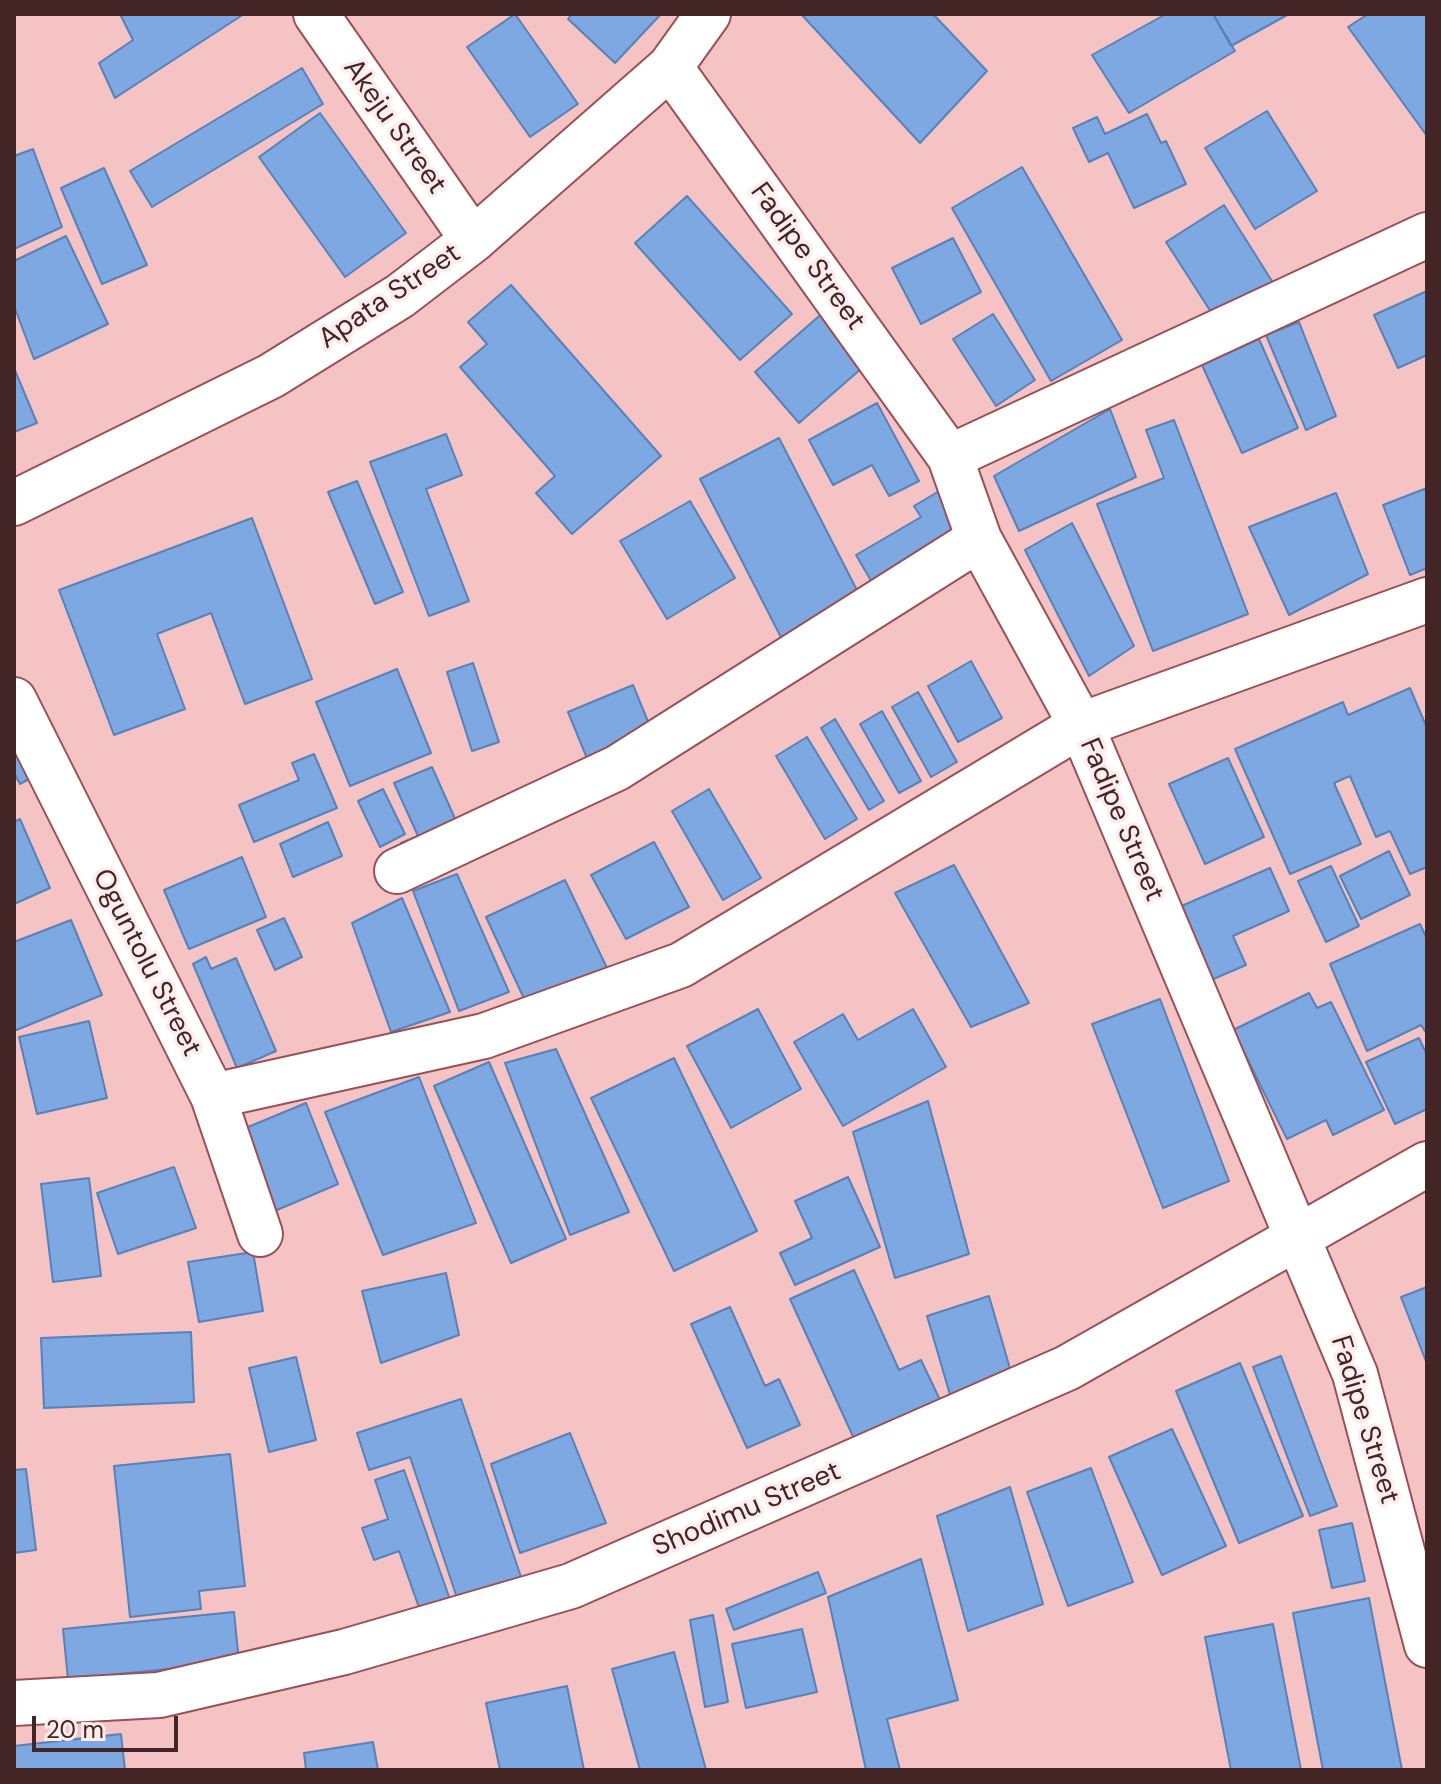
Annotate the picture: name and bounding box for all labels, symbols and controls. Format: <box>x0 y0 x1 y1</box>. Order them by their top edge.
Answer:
street label: Akeju Street <box>335 53 453 201</box>
street label: Fadipe Street <box>742 177 872 337</box>
street label: Apata Street <box>313 237 467 357</box>
street label: Fadipe Street <box>1072 733 1170 907</box>
street label: Oguntolu Street <box>84 864 208 1062</box>
street label: Fadipe Street <box>1323 1332 1405 1508</box>
street label: Shodimu Street <box>648 1455 846 1565</box>
scale bar <box>36 1700 182 1750</box>
text: 20 m <box>46 1714 104 1745</box>

